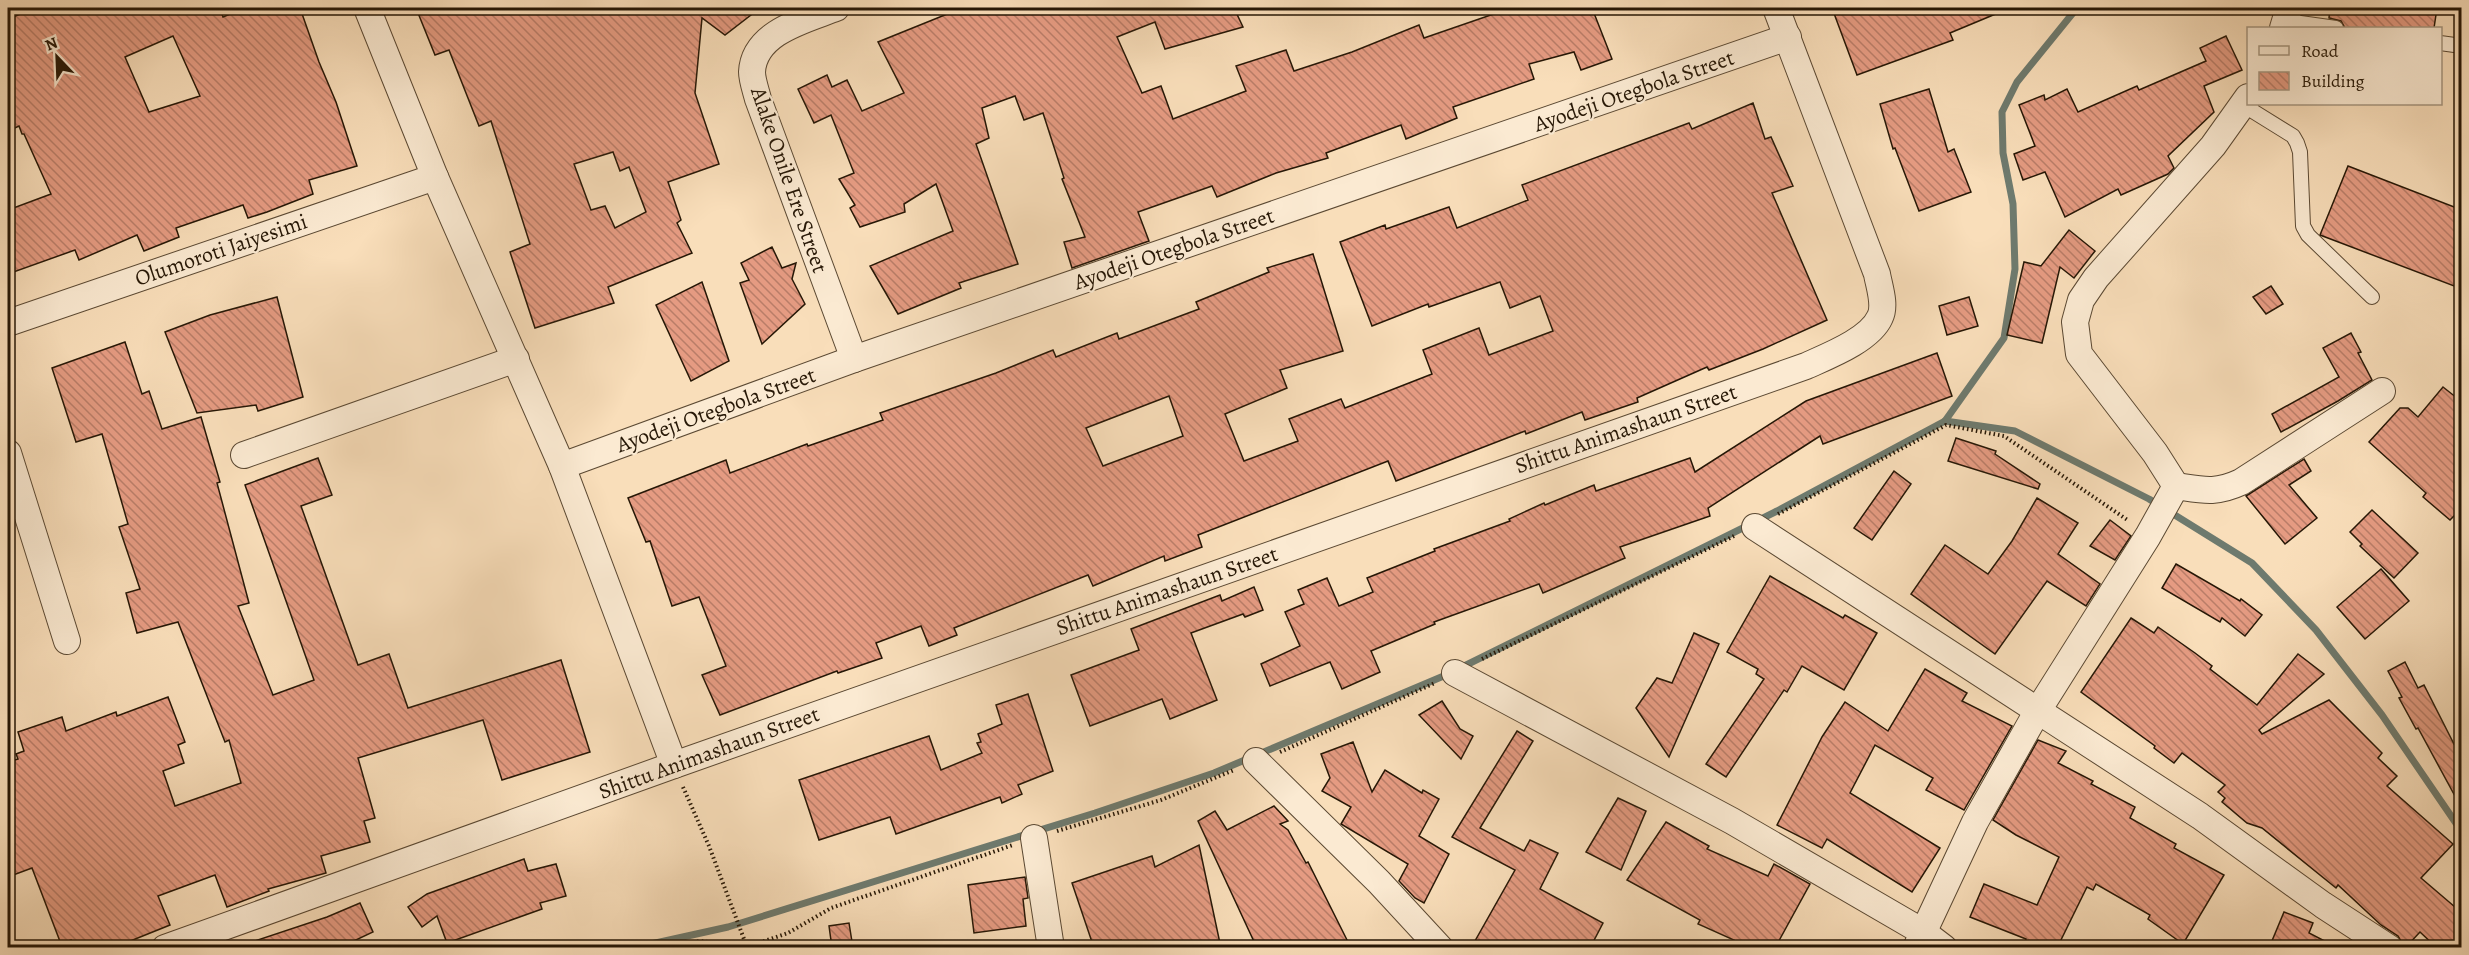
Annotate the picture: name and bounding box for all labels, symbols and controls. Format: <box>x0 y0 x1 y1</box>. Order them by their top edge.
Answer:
north arrow <box>27 27 87 87</box>
legend <box>2247 27 2442 105</box>
text: N <box>42 32 62 57</box>
text: Road <box>2301 39 2339 63</box>
street label: Ayodeji Otegbola Street <box>1529 43 1738 140</box>
text: Building <box>2301 69 2365 93</box>
street label: Alake Onile Ere Street <box>743 82 835 277</box>
street label: Ayodeji Otegbola Street <box>1069 201 1278 298</box>
street label: Olumoroti Jaiyesimi <box>131 206 311 294</box>
street label: Ayodeji Otegbola Street <box>611 360 820 460</box>
street label: Shittu Animashaun Street <box>1511 377 1741 481</box>
street label: Shittu Animashaun Street <box>1052 539 1282 643</box>
street label: Shittu Animashaun Street <box>595 699 823 807</box>

